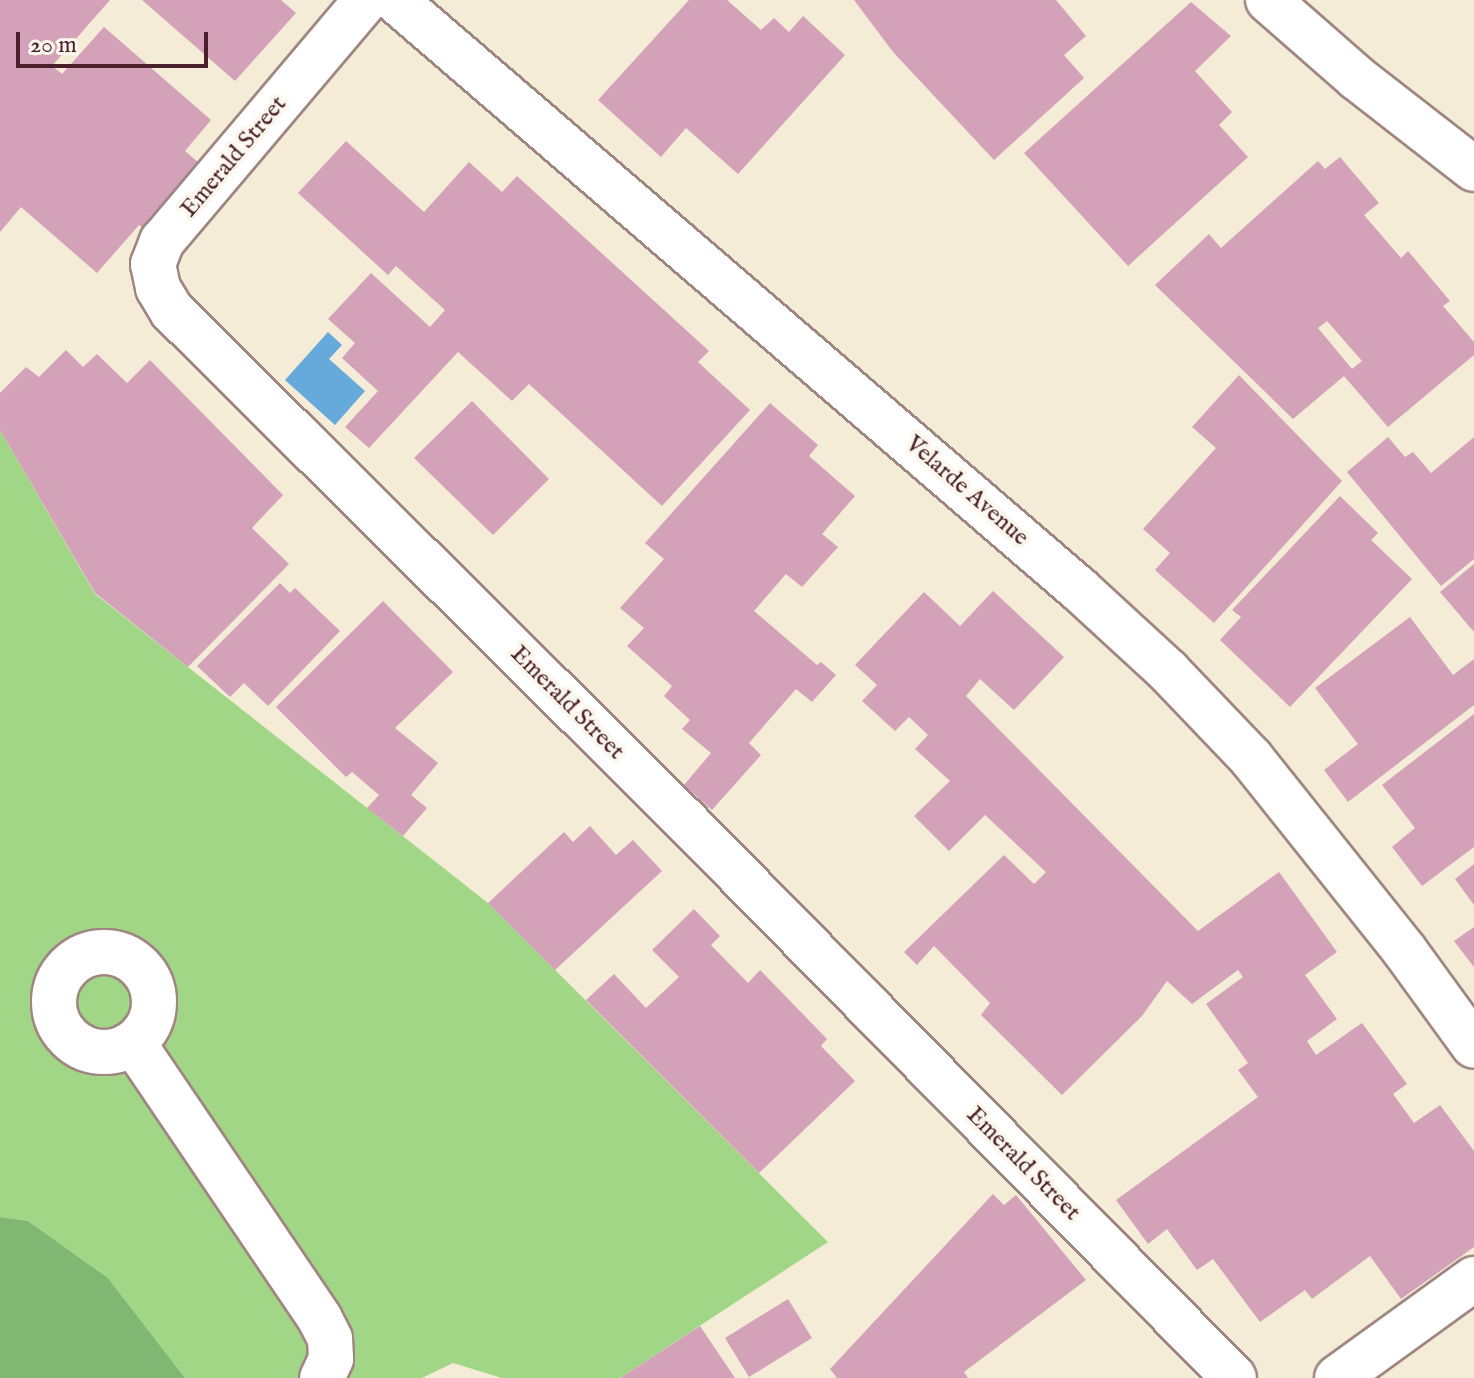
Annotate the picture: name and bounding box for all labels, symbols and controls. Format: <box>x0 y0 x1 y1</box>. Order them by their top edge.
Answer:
scale bar <box>20 16 212 66</box>
text: 20 m <box>30 30 77 61</box>
street label: Emerald Street <box>175 91 293 223</box>
street label: Velarde Avenue <box>900 430 1034 552</box>
street label: Emerald Street <box>504 640 630 766</box>
street label: Emerald Street <box>960 1101 1086 1227</box>

